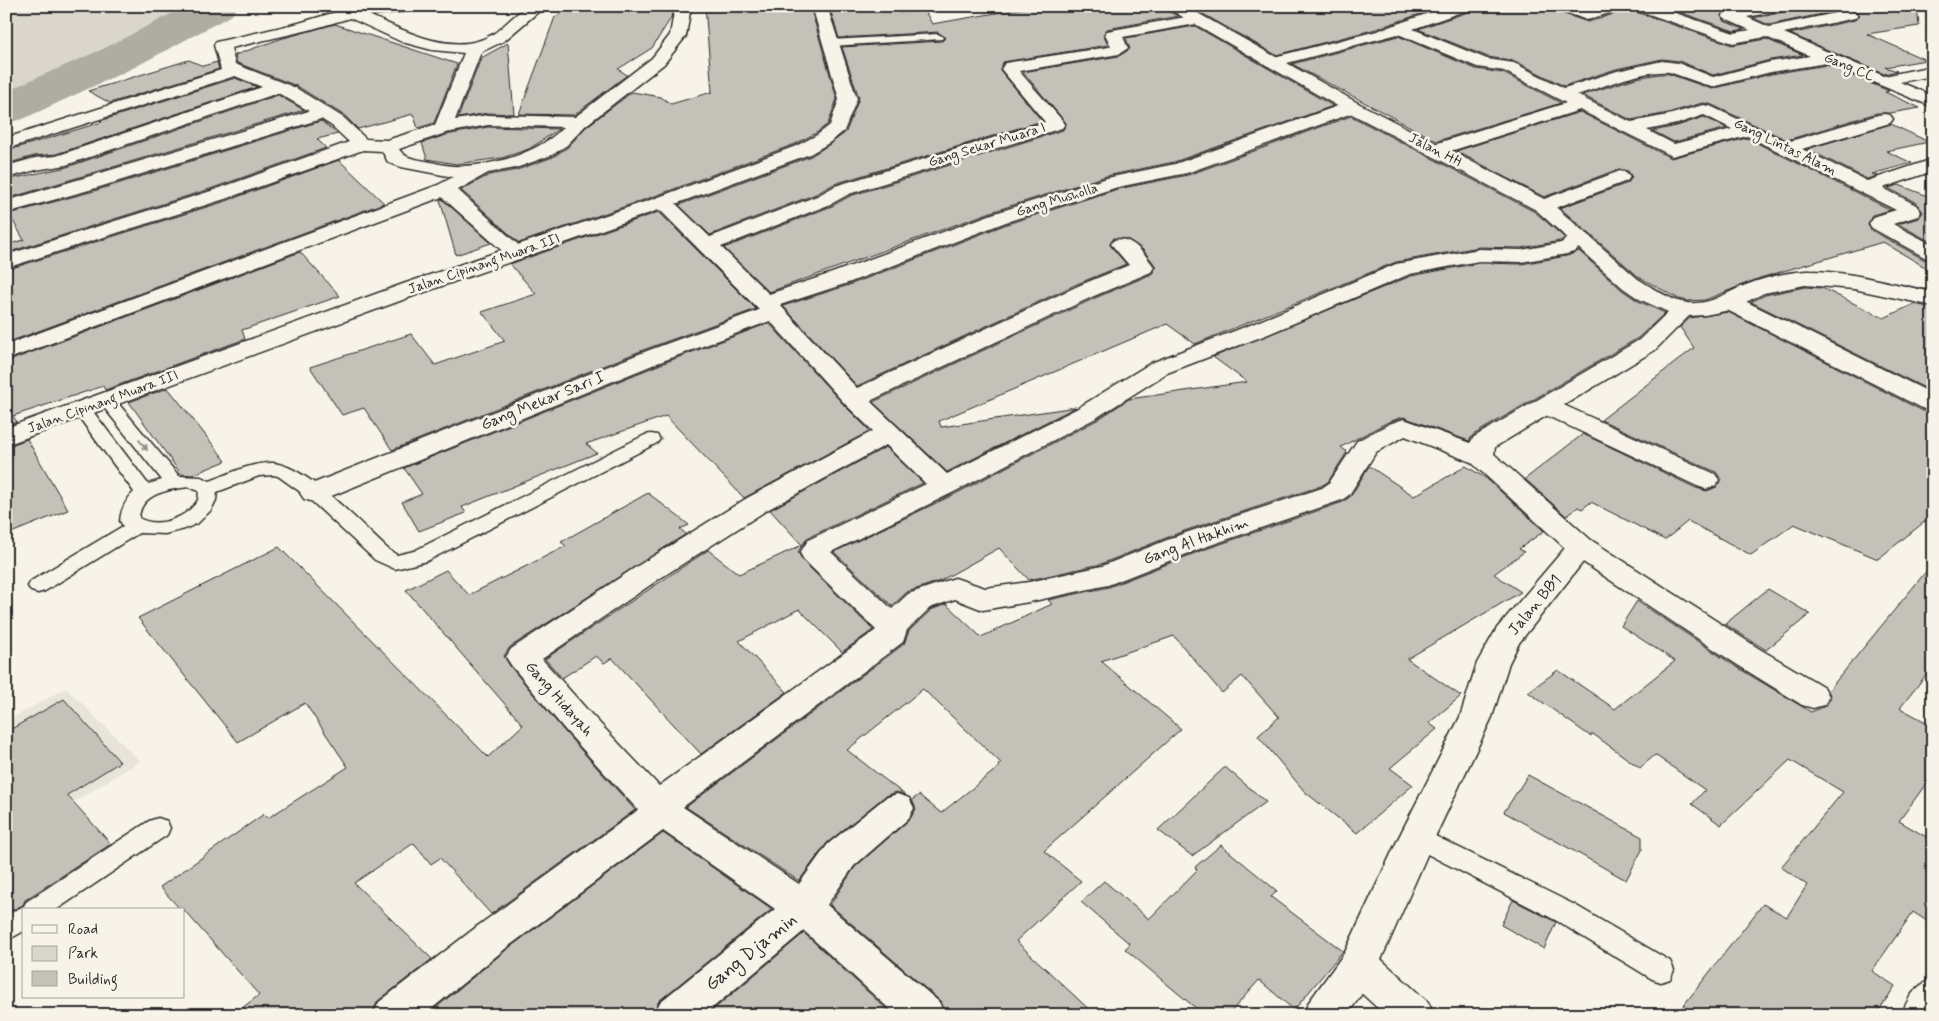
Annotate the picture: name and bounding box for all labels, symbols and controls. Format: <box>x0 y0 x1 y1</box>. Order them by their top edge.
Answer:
street label: Gang CC <box>1821 48 1877 86</box>
street label: Gang Lintas Alam <box>1730 114 1839 181</box>
street label: Gang Sekar Muara I <box>926 119 1048 172</box>
street label: Jalan HH <box>1405 129 1465 171</box>
street label: Gang Musholla <box>1014 179 1100 222</box>
street label: Jalan Cipinang Muara III <box>406 230 563 300</box>
street label: Jalan Cipinang Muara III <box>25 366 182 440</box>
street label: Gang Mekar Sari I <box>478 367 609 436</box>
one-way arrow <box>138 439 148 452</box>
street label: Gang Al Hakhim <box>1140 512 1252 571</box>
street label: Jalan BB1 <box>1503 570 1567 640</box>
street label: Gang Hidayah <box>519 657 598 742</box>
street label: Gang Djamin <box>700 907 803 998</box>
legend <box>22 908 185 998</box>
text: Road <box>68 920 98 940</box>
text: Park <box>68 944 98 964</box>
text: Building <box>68 970 118 991</box>

